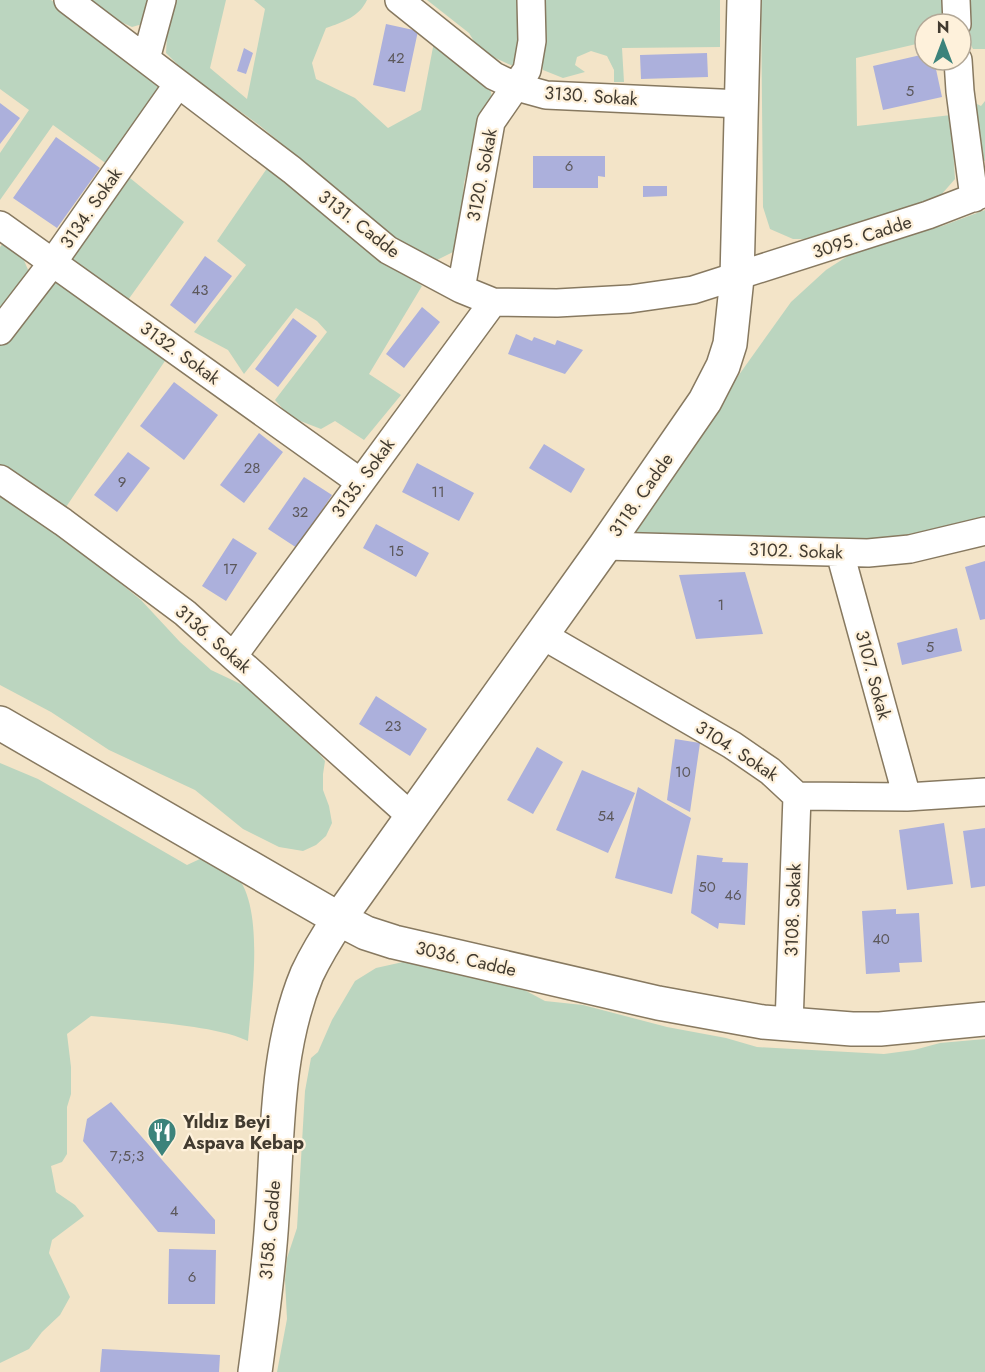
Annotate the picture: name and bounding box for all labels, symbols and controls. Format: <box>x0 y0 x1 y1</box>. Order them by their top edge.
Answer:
north arrow <box>913 12 973 72</box>
text: N <box>937 16 949 39</box>
house number: 42 <box>387 47 405 69</box>
street label: 3130. Sokak <box>543 80 639 112</box>
house number: 5 <box>906 80 914 102</box>
street label: 3120. Sokak <box>460 126 504 224</box>
house number: 6 <box>565 155 573 177</box>
street label: 3134. Sokak <box>54 162 128 254</box>
street label: 3131. Cadde <box>313 184 405 264</box>
street label: 3095. Cadde <box>809 209 915 265</box>
house number: 43 <box>192 279 208 301</box>
street label: 3132. Sokak <box>135 315 225 391</box>
street label: 3135. Sokak <box>325 433 401 523</box>
street label: 3118. Cadde <box>602 448 680 542</box>
house number: 28 <box>244 457 260 479</box>
house number: 9 <box>118 471 126 493</box>
house number: 11 <box>431 481 445 503</box>
house number: 32 <box>292 501 308 523</box>
street label: 3102. Sokak <box>749 536 843 566</box>
house number: 15 <box>388 540 404 562</box>
house number: 17 <box>223 558 237 580</box>
house number: 1 <box>718 594 724 616</box>
street label: 3136. Sokak <box>169 599 257 679</box>
street label: 3107. Sokak <box>849 628 897 723</box>
house number: 5 <box>926 636 934 658</box>
street label: 3104. Sokak <box>690 714 784 788</box>
house number: 23 <box>385 715 401 737</box>
house number: 10 <box>675 761 691 783</box>
house number: 54 <box>597 805 615 827</box>
street label: 3108. Sokak <box>778 863 808 957</box>
house number: 50 <box>698 876 716 898</box>
house number: 46 <box>724 884 742 906</box>
house number: 40 <box>872 928 890 950</box>
street label: 3036. Cadde <box>413 935 519 983</box>
place label: Yıldız Beyi Aspava Kebap <box>182 1109 304 1156</box>
restaurant icon: Yıldız Beyi Aspava Kebap <box>146 1116 178 1158</box>
house number: 7;5;3 <box>110 1145 144 1167</box>
street label: 3158. Cadde <box>253 1179 287 1281</box>
house number: 4 <box>170 1200 179 1222</box>
house number: 6 <box>188 1266 196 1288</box>

